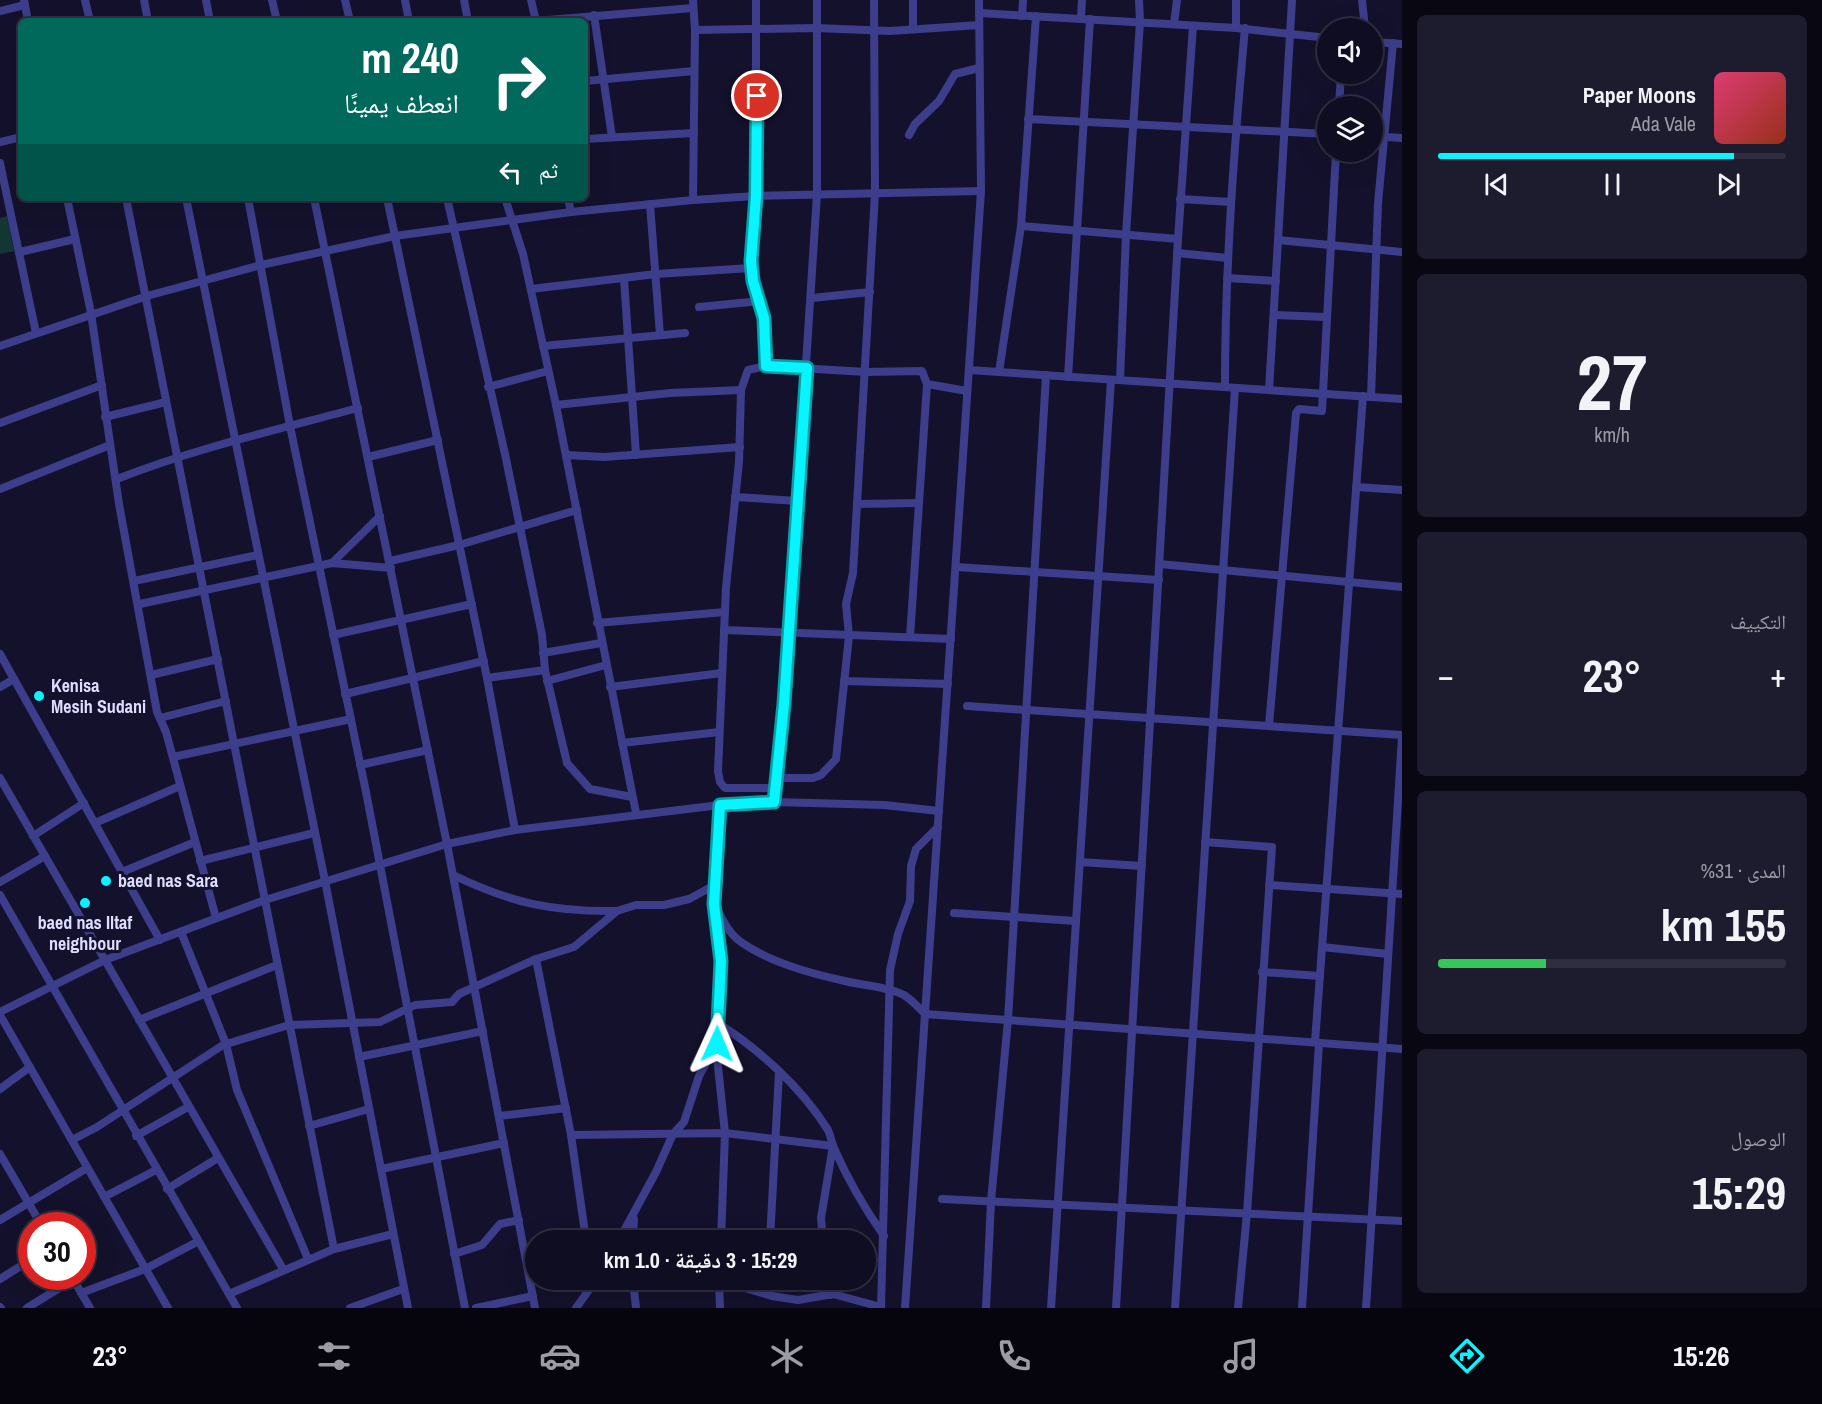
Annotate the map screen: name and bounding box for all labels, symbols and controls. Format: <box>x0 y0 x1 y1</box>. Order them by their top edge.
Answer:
map controls <box>1317 18 1383 162</box>
button: sound <box>1317 18 1383 84</box>
text: 240 m <box>361 30 459 86</box>
icon: right <box>480 42 558 120</box>
pin <box>731 70 782 121</box>
icon: arrive <box>740 79 773 112</box>
text: Paper Moons <box>1583 80 1696 110</box>
text: انعطف يمينًا <box>344 85 459 121</box>
button: layers <box>1317 96 1383 162</box>
text: Ada Vale <box>1631 110 1696 137</box>
text: ثم <box>539 155 558 185</box>
icon: left <box>494 156 527 189</box>
icon: previous <box>1480 168 1513 201</box>
icon: pause <box>1596 168 1629 201</box>
icon: next <box>1712 168 1745 201</box>
text: 27 <box>1576 329 1648 434</box>
text: km/h <box>1594 421 1630 448</box>
text: التكييف <box>1730 608 1786 635</box>
text: 23° <box>1582 645 1642 706</box>
text: − <box>1438 653 1454 697</box>
text: + <box>1770 653 1786 697</box>
place label: Kenisa Mesih Sudani <box>51 673 146 719</box>
marker: Kenisa Mesih Sudani <box>32 689 46 703</box>
text: المدى · 31% <box>1700 857 1786 884</box>
place label: baed nas Sara <box>118 868 219 893</box>
marker: baed nas Sara <box>99 874 113 888</box>
text: 155 km <box>1661 894 1786 955</box>
marker: baed nas Iltaf neighbour <box>78 896 92 910</box>
place label: baed nas Iltaf neighbour <box>38 910 132 956</box>
position arrow <box>685 1012 749 1076</box>
text: الوصول <box>1731 1125 1786 1152</box>
text: 15:29 <box>1692 1162 1786 1223</box>
speed limit sign: 30 <box>18 1212 96 1290</box>
text: 15:29 · 3 دقيقة · 1.0 km <box>604 1245 797 1275</box>
icon: filters <box>313 1335 355 1377</box>
icon: car <box>539 1335 581 1377</box>
icon: climate <box>766 1335 808 1377</box>
icon: phone <box>993 1335 1035 1377</box>
icon: music <box>1220 1335 1262 1377</box>
icon: directions <box>1446 1335 1488 1377</box>
text: 23° <box>92 1338 128 1374</box>
text: 15:26 <box>1673 1338 1730 1374</box>

